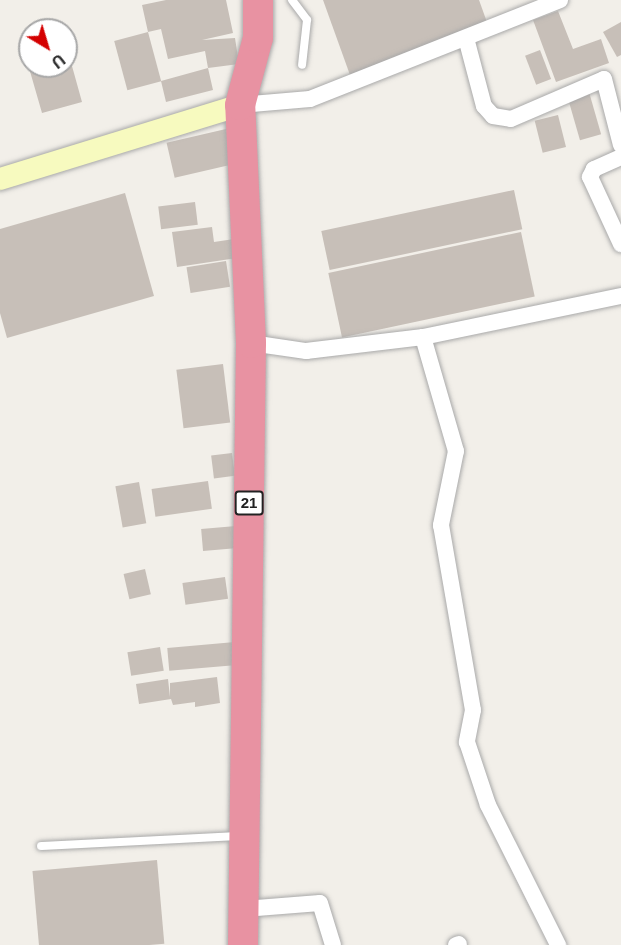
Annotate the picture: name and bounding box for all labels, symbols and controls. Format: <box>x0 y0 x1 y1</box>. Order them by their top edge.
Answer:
north arrow <box>18 18 78 78</box>
text: U <box>48 51 68 71</box>
road number: 21 <box>234 491 264 515</box>

